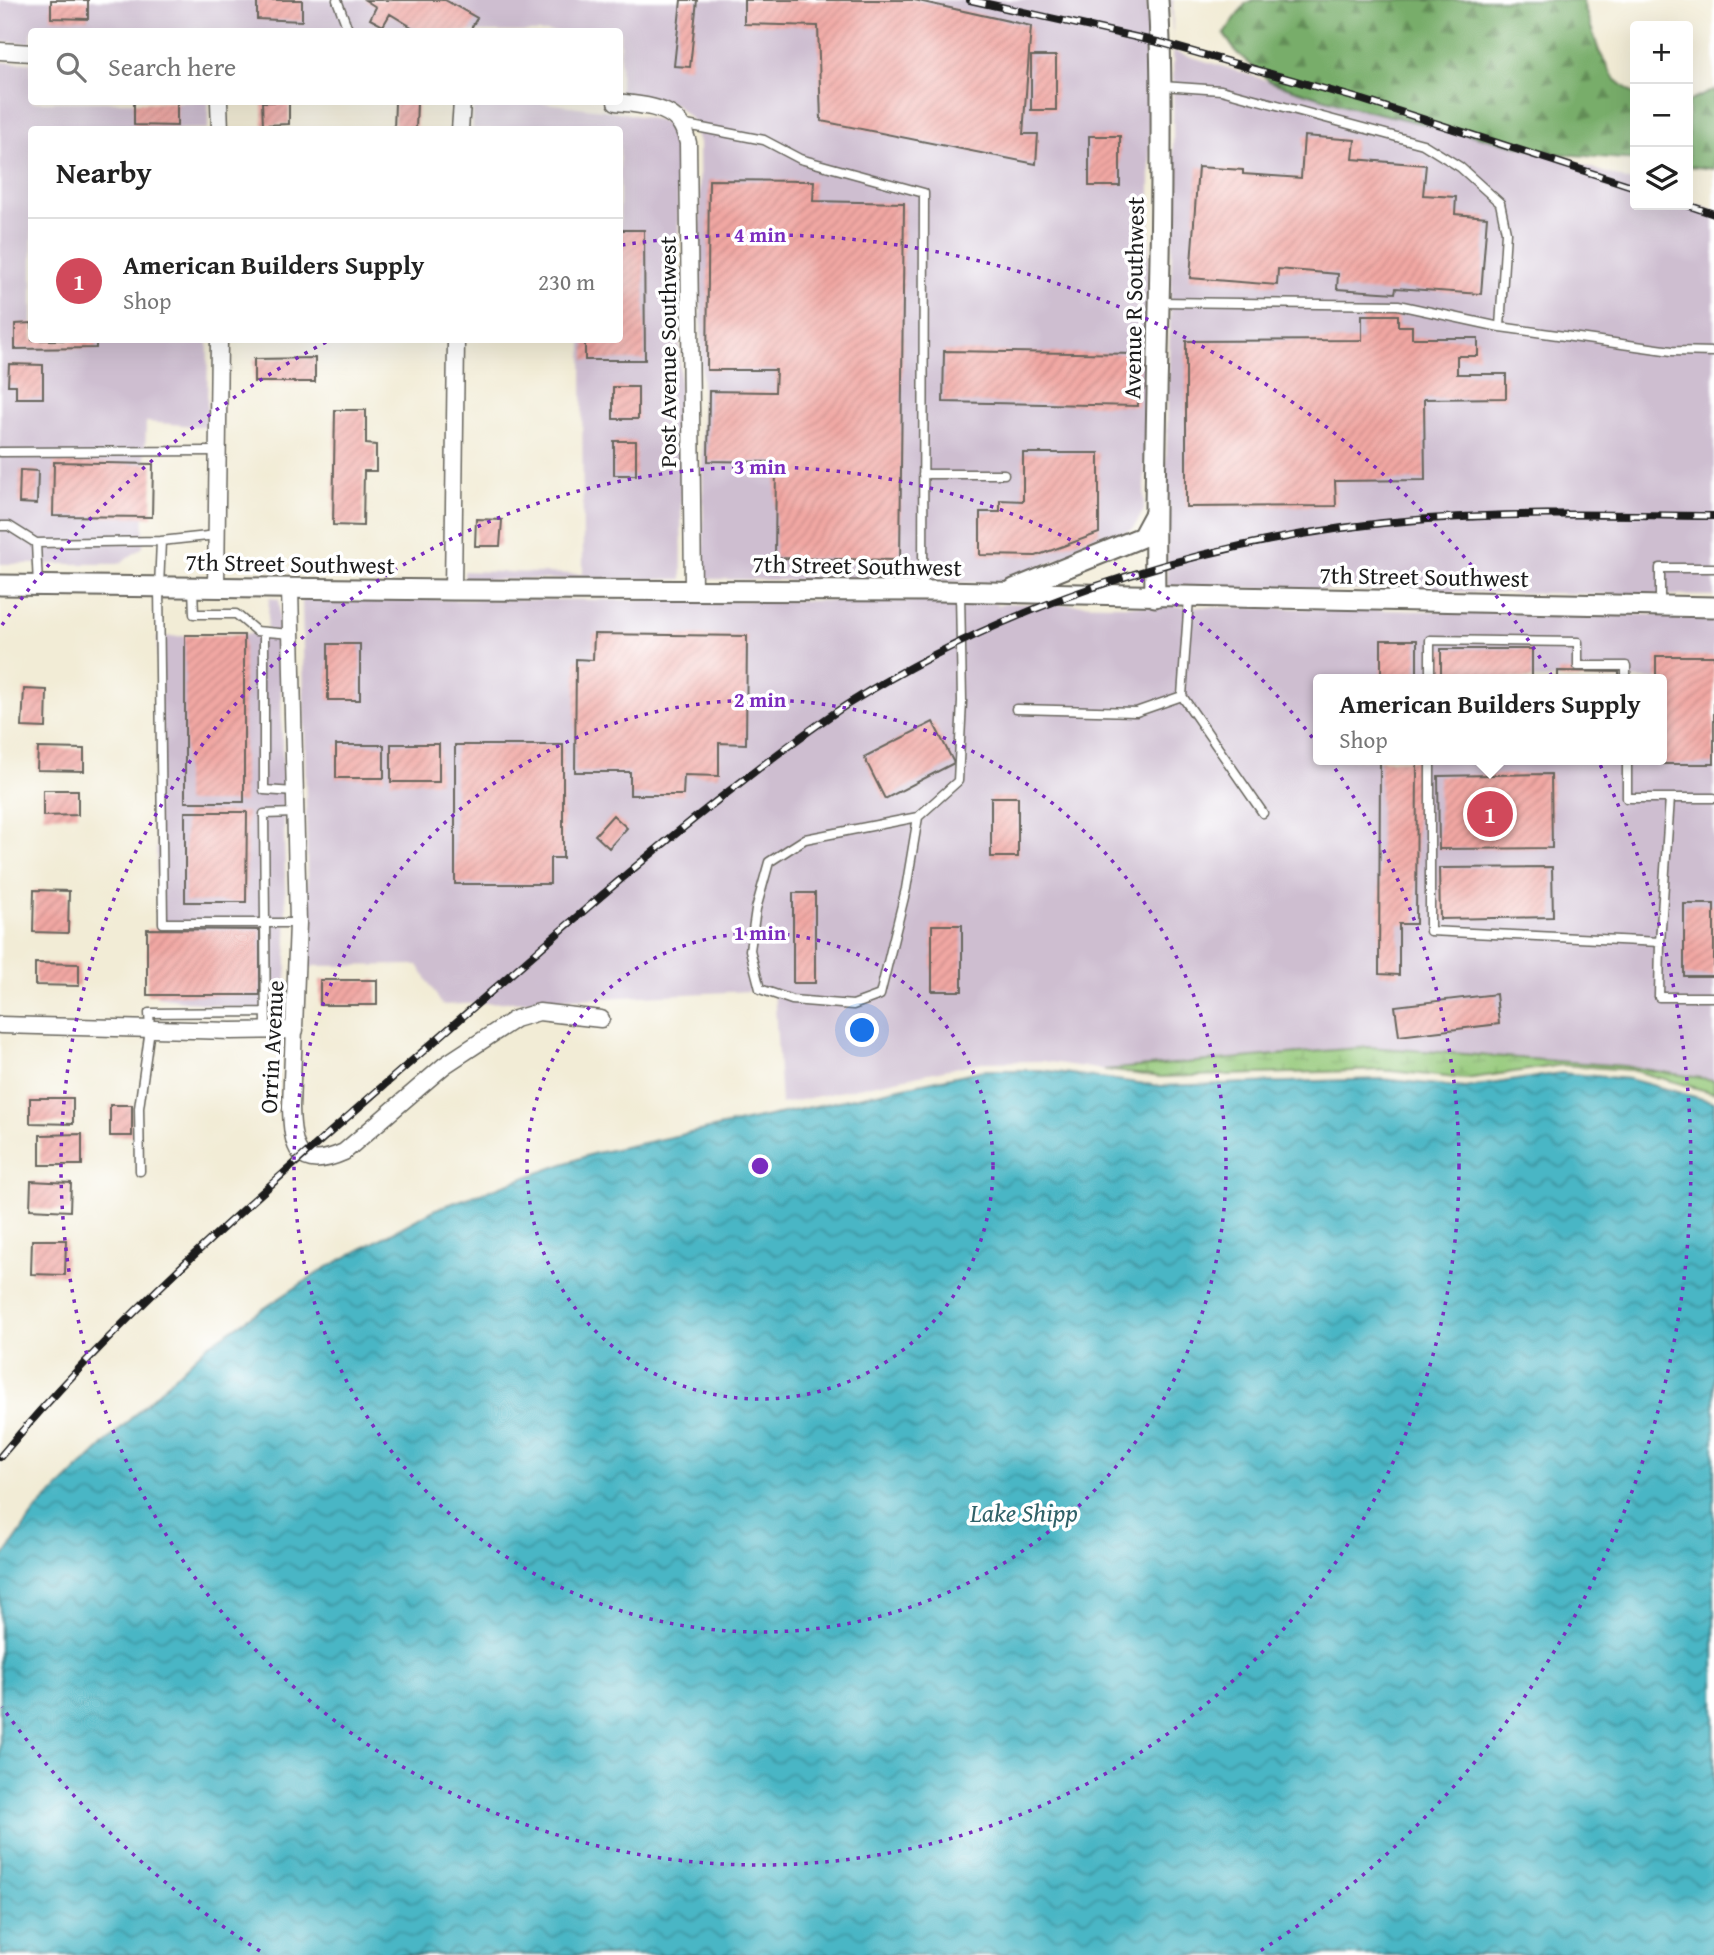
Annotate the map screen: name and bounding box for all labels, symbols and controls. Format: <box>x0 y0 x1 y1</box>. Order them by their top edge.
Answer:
map controls <box>1630 21 1693 210</box>
button: + <box>1630 21 1693 84</box>
search box <box>28 28 623 105</box>
text: Search here <box>108 47 236 86</box>
icon: search <box>52 48 90 86</box>
button: − <box>1630 84 1693 147</box>
button: layers <box>1630 147 1693 210</box>
text: Nearby <box>56 150 152 194</box>
street label: Avenue R Southwest <box>1114 196 1153 400</box>
text: 4 min <box>734 219 787 250</box>
street label: Post Avenue Southwest <box>650 235 685 468</box>
text: American Builders Supply <box>123 245 424 284</box>
text: 1 <box>73 265 85 298</box>
text: 230 m <box>538 265 595 298</box>
text: Shop <box>123 284 171 317</box>
text: 3 min <box>734 451 787 482</box>
street label: 7th Street Southwest <box>185 544 396 583</box>
street label: 7th Street Southwest <box>752 546 963 585</box>
street label: 7th Street Southwest <box>1319 557 1530 596</box>
popup <box>1313 674 1667 765</box>
text: 2 min <box>734 684 787 715</box>
text: American Builders Supply <box>1339 684 1641 723</box>
text: Shop <box>1339 723 1388 756</box>
pin: 1 <box>1467 788 1513 840</box>
text: 1 min <box>734 917 787 948</box>
street label: Orrin Avenue <box>251 979 292 1115</box>
your location <box>845 1013 879 1047</box>
centre of rings <box>748 1154 772 1178</box>
water label: Lake Shipp <box>969 1493 1078 1532</box>

